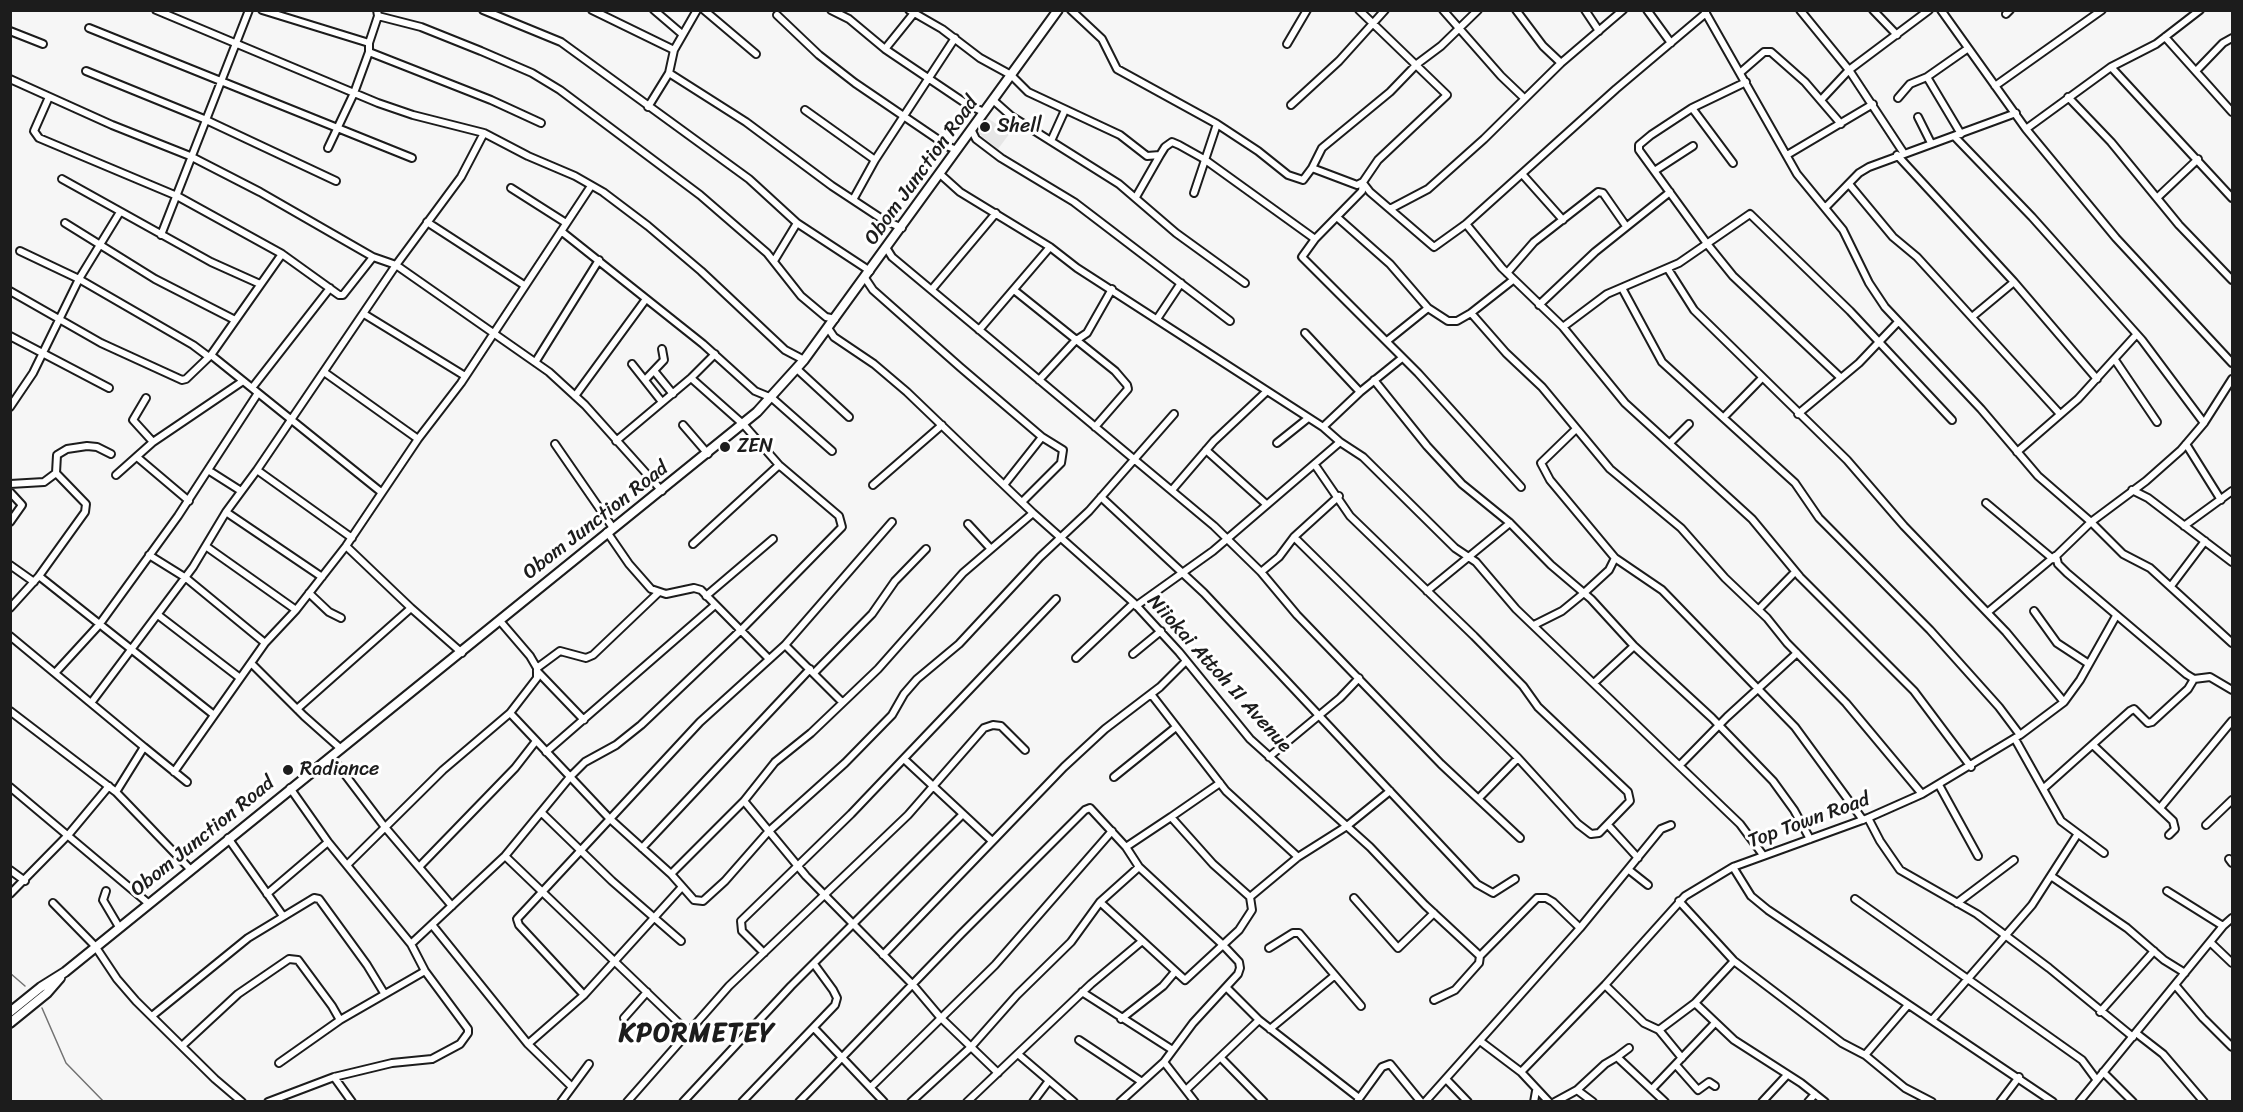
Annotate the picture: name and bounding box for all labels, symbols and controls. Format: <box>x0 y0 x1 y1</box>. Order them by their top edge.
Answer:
street label: Obom Junction Road <box>860 92 984 250</box>
place label: Shell <box>997 115 1042 139</box>
marker: Shell <box>978 120 992 134</box>
place label: ZEN <box>737 435 773 459</box>
marker: ZEN <box>718 440 732 454</box>
street label: Obom Junction Road <box>519 457 673 585</box>
street label: Niiokai Attoh II Avenue <box>1142 590 1296 758</box>
place label: Radiance <box>300 758 379 782</box>
marker: Radiance <box>281 763 295 777</box>
street label: Obom Junction Road <box>126 772 280 902</box>
street label: Top Town Road <box>1745 788 1873 854</box>
district label: KPORMETEY <box>619 1018 775 1050</box>

